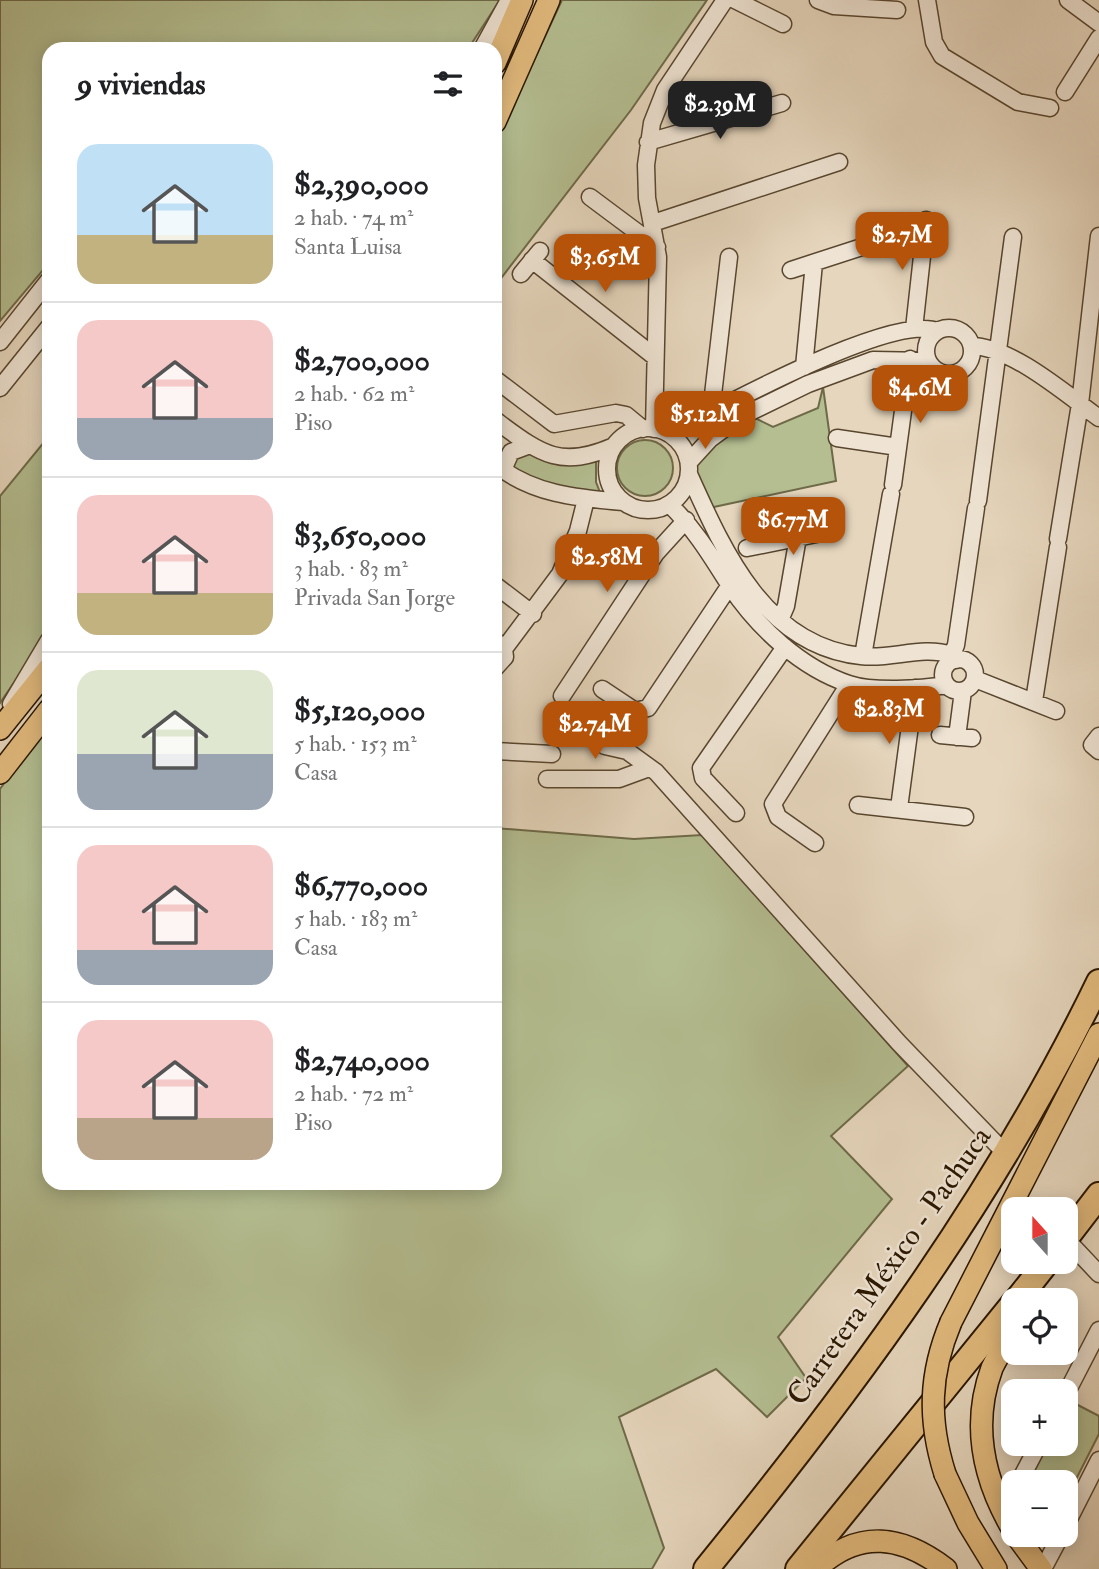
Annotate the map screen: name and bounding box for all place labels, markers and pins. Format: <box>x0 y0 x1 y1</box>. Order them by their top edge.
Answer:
pin: $2.39M <box>663 82 777 141</box>
pin: $2.7M <box>853 212 951 272</box>
pin: $3.65M <box>548 234 662 294</box>
pin: $4.6M <box>871 366 969 425</box>
pin: $5.12M <box>648 392 762 451</box>
pin: $6.77M <box>736 498 850 557</box>
pin: $2.58M <box>550 534 664 594</box>
pin: $2.83M <box>832 686 946 746</box>
pin: $2.74M <box>538 702 652 761</box>

